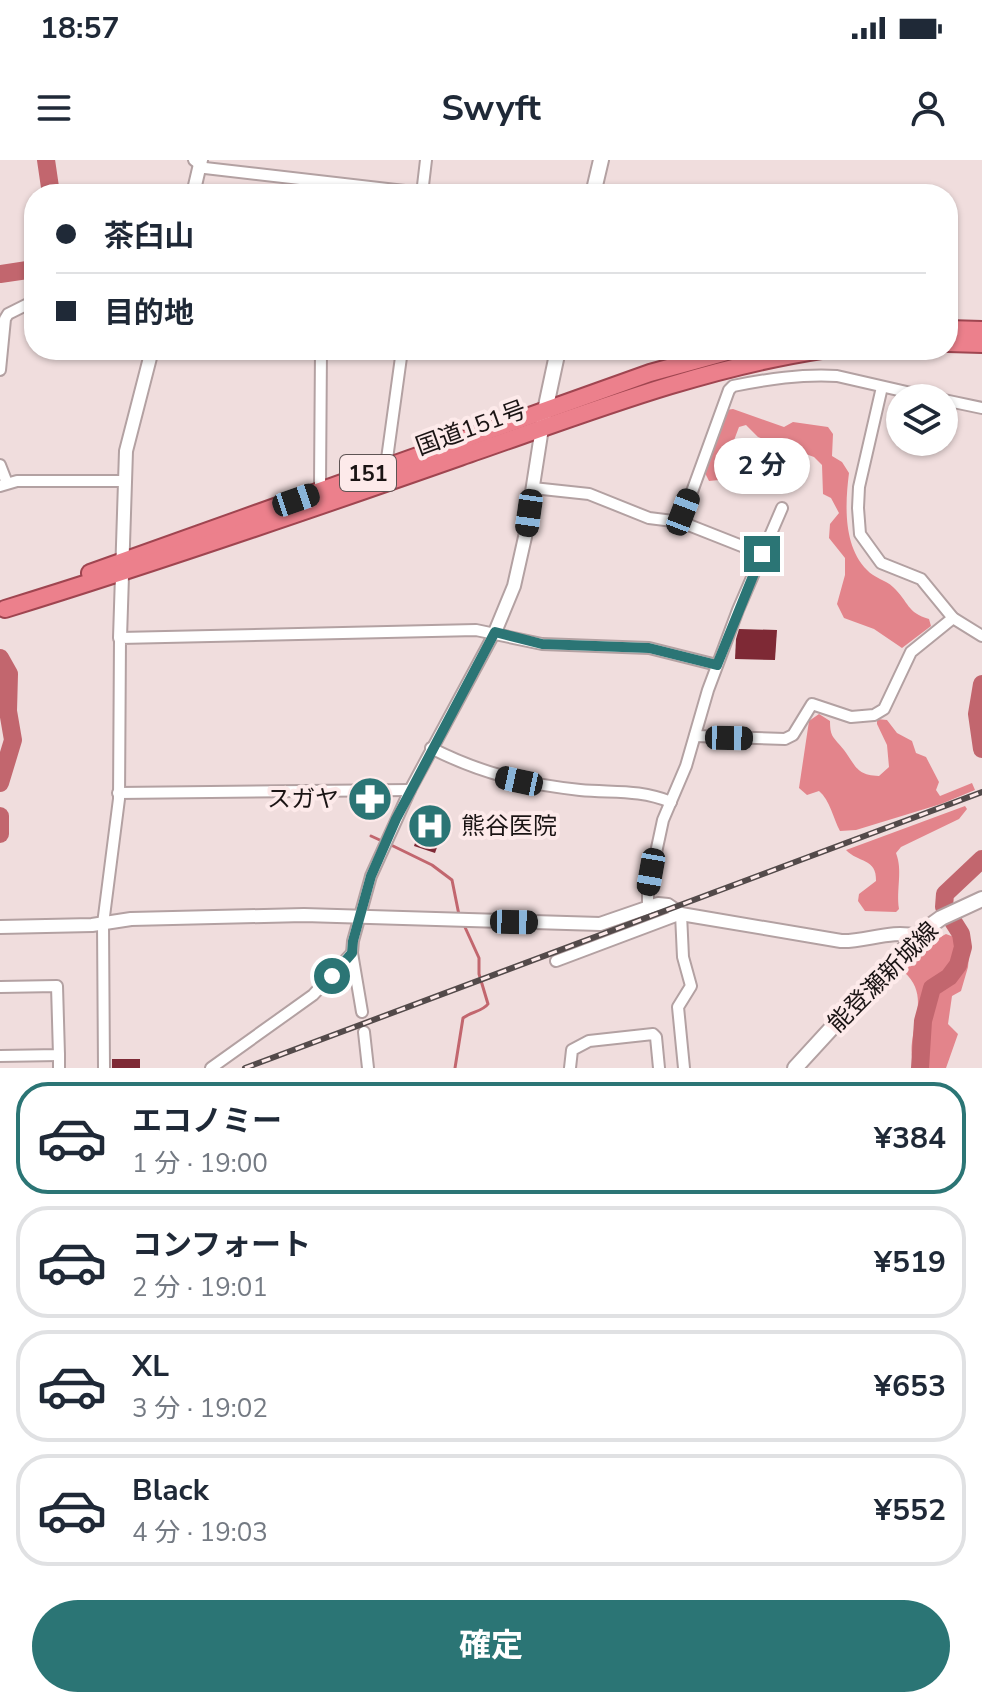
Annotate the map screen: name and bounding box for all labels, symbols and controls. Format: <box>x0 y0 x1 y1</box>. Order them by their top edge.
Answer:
text: 18:57 <box>40 8 119 49</box>
text: Swyft <box>441 84 541 133</box>
icon: menu <box>32 86 76 130</box>
icon: person <box>906 86 950 130</box>
text: 茶臼山 <box>104 216 194 257</box>
text: 目的地 <box>104 293 194 334</box>
map controls <box>886 384 958 456</box>
button: layers <box>886 384 958 456</box>
street label: 国道151号 <box>411 393 531 463</box>
callout: 2 分 <box>714 438 810 494</box>
text: 2 分 <box>738 448 786 483</box>
road number: 151 <box>340 455 396 491</box>
car <box>269 481 323 519</box>
car <box>663 485 703 539</box>
car <box>514 488 544 538</box>
route end <box>744 536 780 572</box>
car <box>705 726 753 750</box>
car <box>493 764 545 798</box>
pharmacy icon: スガヤ <box>346 775 394 823</box>
place label: スガヤ <box>267 783 339 815</box>
hospital icon: 熊谷医院 <box>406 802 454 850</box>
place label: 熊谷医院 <box>461 810 557 842</box>
car <box>635 846 667 898</box>
car <box>490 910 538 934</box>
street label: 能登瀬新城線 <box>821 915 945 1039</box>
route start <box>314 958 350 994</box>
text: エコノミー <box>132 1101 282 1142</box>
icon: car <box>36 1102 108 1174</box>
text: ¥384 <box>874 1118 946 1159</box>
text: 1 分 · 19:00 <box>132 1146 268 1181</box>
text: コンフォート <box>132 1225 311 1266</box>
icon: car <box>36 1226 108 1298</box>
text: ¥519 <box>874 1242 946 1283</box>
text: 2 分 · 19:01 <box>132 1270 268 1305</box>
text: XL <box>132 1346 169 1387</box>
icon: car <box>36 1350 108 1422</box>
text: ¥653 <box>874 1366 946 1407</box>
text: 3 分 · 19:02 <box>132 1391 268 1426</box>
text: Black <box>132 1470 209 1511</box>
icon: car <box>36 1474 108 1546</box>
text: ¥552 <box>874 1490 946 1531</box>
text: 4 分 · 19:03 <box>132 1515 268 1550</box>
button: 確定 <box>32 1600 950 1692</box>

